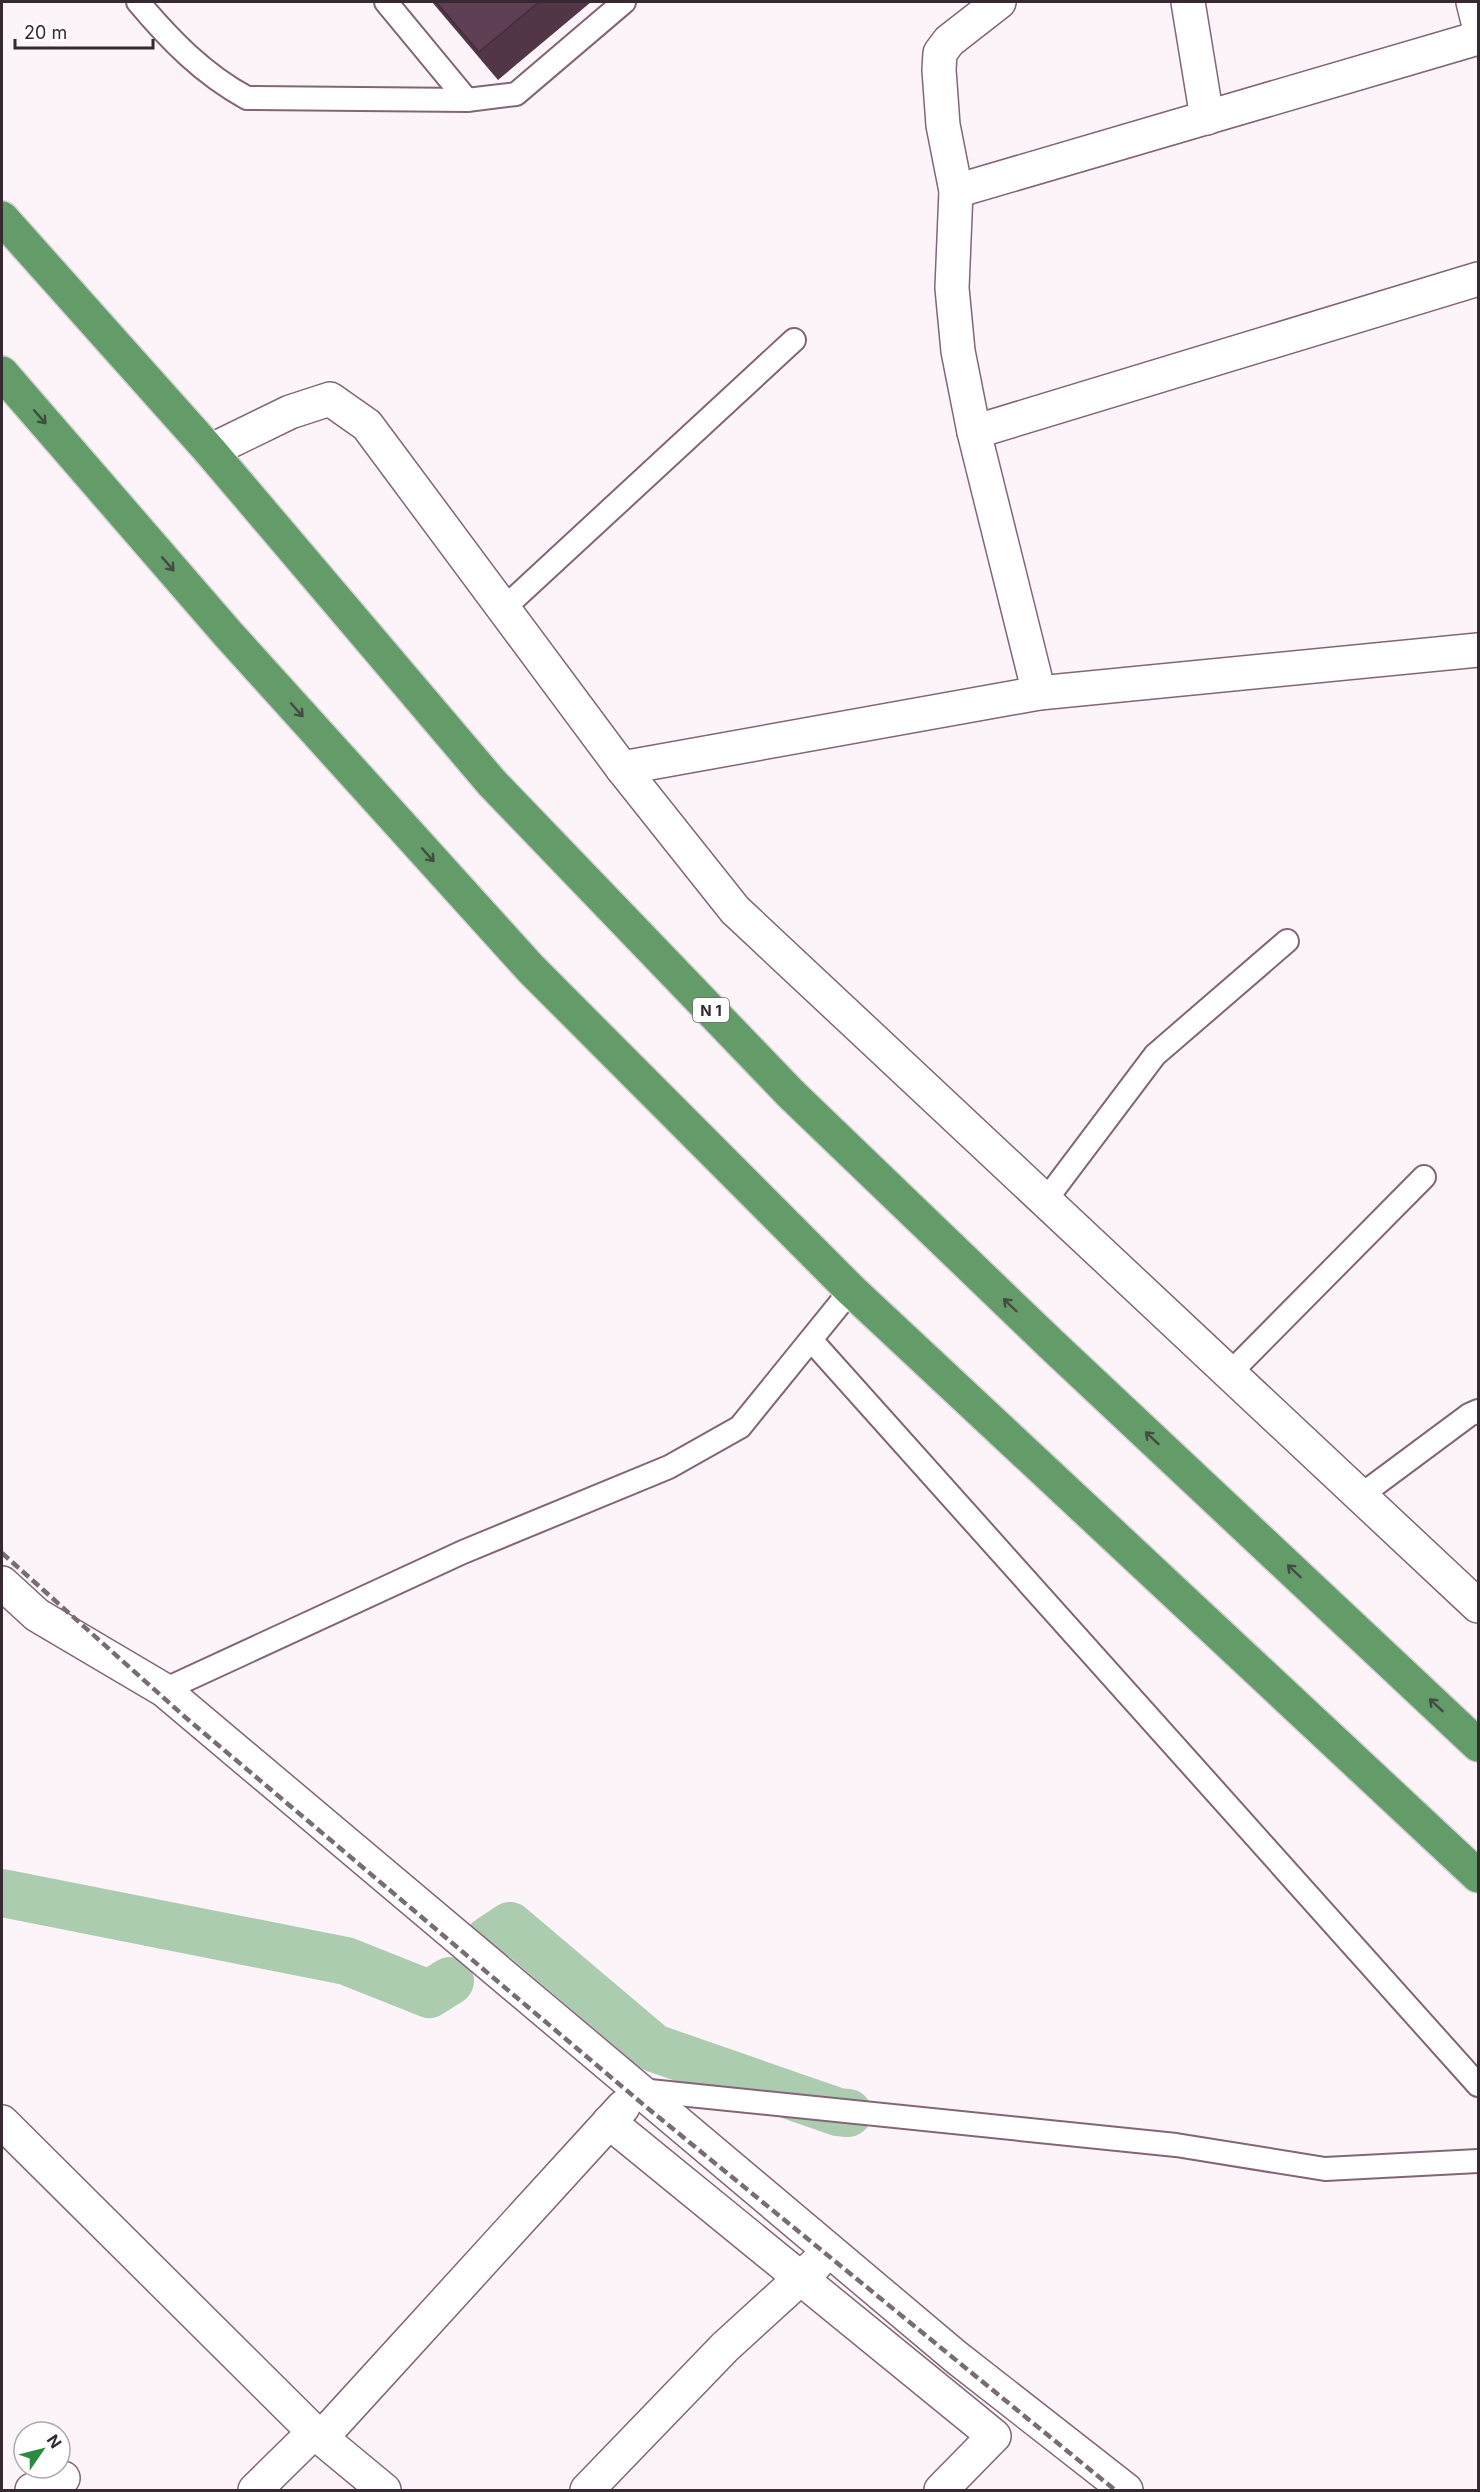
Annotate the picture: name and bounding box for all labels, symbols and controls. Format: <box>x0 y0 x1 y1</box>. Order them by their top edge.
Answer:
scale bar <box>15 12 153 50</box>
text: 20 m <box>24 22 67 43</box>
one-way arrow <box>33 409 47 424</box>
one-way arrow <box>161 556 175 571</box>
one-way arrow <box>290 702 304 717</box>
one-way arrow <box>421 847 435 862</box>
road number: N 1 <box>693 998 729 1022</box>
one-way arrow <box>1002 1297 1017 1312</box>
one-way arrow <box>1144 1431 1159 1445</box>
one-way arrow <box>1287 1564 1302 1579</box>
one-way arrow <box>1429 1698 1444 1712</box>
north arrow <box>12 2420 72 2480</box>
text: N <box>43 2431 66 2452</box>

